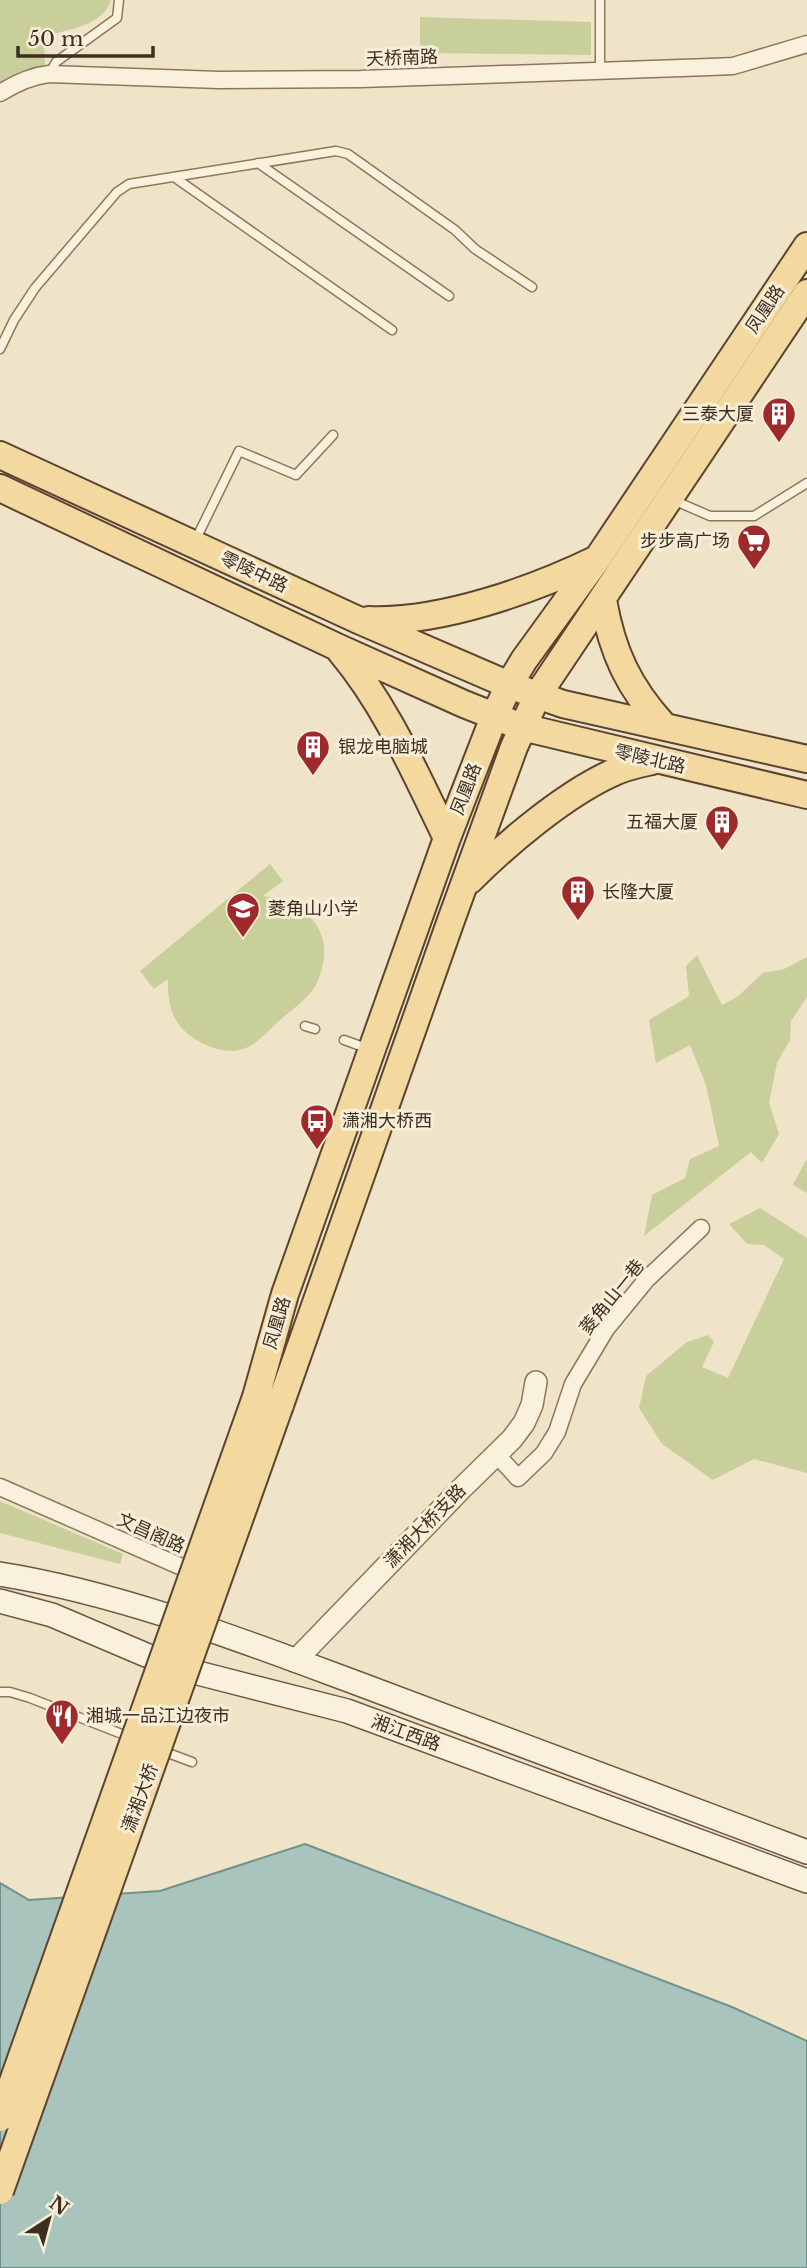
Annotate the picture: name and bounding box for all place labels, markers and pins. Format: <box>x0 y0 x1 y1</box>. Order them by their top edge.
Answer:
building icon: 三泰大厦 <box>760 395 798 444</box>
place label: 三泰大厦 <box>682 403 754 425</box>
supermarket icon: 步步高广场 <box>735 522 773 571</box>
place label: 步步高广场 <box>640 530 730 552</box>
building icon: 银龙电脑城 <box>294 728 332 777</box>
place label: 银龙电脑城 <box>338 736 428 758</box>
building icon: 五福大厦 <box>703 803 741 852</box>
place label: 五福大厦 <box>626 811 698 833</box>
building icon: 长隆大厦 <box>559 873 597 922</box>
place label: 长隆大厦 <box>602 881 674 903</box>
school or university icon: 菱角山小学 <box>224 890 262 939</box>
place label: 菱角山小学 <box>268 898 358 920</box>
bus stop icon: 潇湘大桥西 <box>298 1102 336 1151</box>
place label: 潇湘大桥西 <box>342 1110 432 1132</box>
restaurant icon: 湘城一品江边夜市 <box>43 1697 81 1746</box>
place label: 湘城一品江边夜市 <box>86 1705 230 1727</box>

